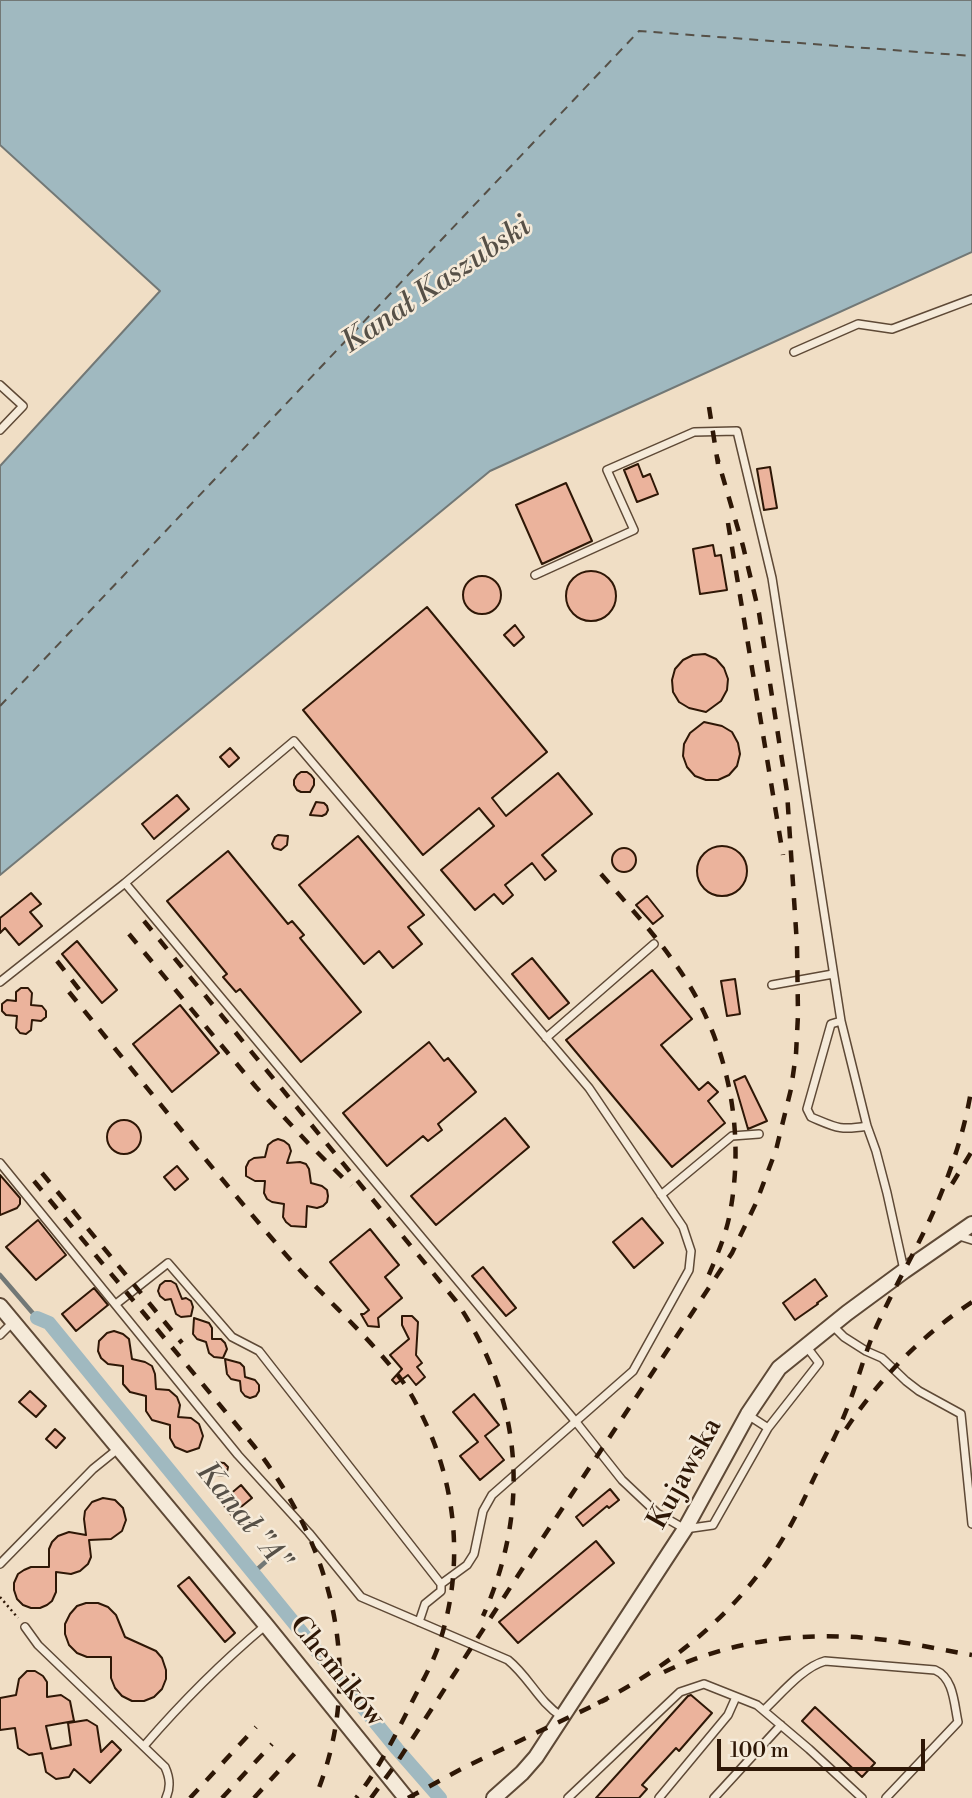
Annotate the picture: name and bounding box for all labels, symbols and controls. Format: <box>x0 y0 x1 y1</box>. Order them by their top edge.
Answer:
water label: Kanał Kaszubski <box>336 209 538 363</box>
street label: Kujawska <box>642 1413 730 1535</box>
water label: Kanał "A" <box>187 1456 297 1578</box>
street label: Chemików <box>281 1610 391 1734</box>
scale bar <box>720 1724 928 1768</box>
text: 100 m <box>730 1738 789 1764</box>

